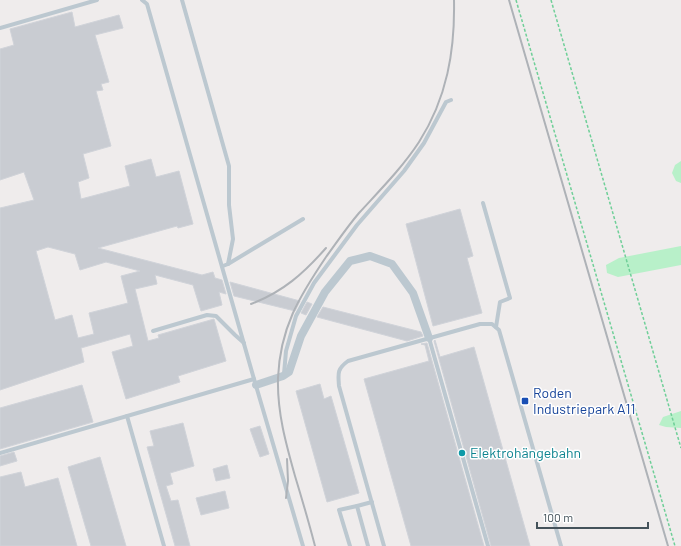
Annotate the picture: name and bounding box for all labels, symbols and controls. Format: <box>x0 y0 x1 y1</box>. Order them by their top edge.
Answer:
place label: Roden Industriepark A11 <box>533 384 635 417</box>
marker: Roden Industriepark A11 <box>520 396 530 406</box>
place label: Elektrohängebahn <box>470 444 581 461</box>
marker: Elektrohängebahn <box>457 448 467 458</box>
scale bar <box>537 504 648 530</box>
text: 100 m <box>543 510 573 524</box>

